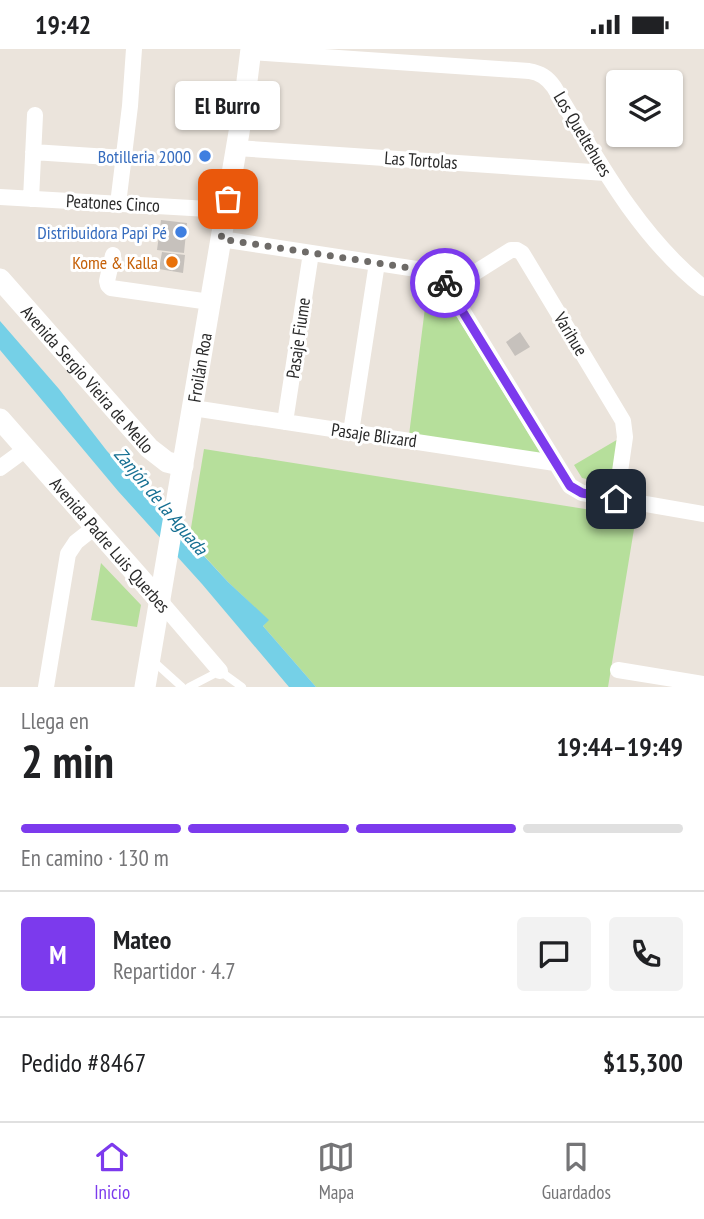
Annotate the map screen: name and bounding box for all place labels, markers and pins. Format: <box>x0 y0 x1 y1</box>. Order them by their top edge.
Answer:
callout: El Burro <box>176 80 280 129</box>
place label: Botilleria 2000 <box>98 145 191 168</box>
marker: Botilleria 2000 <box>197 148 213 164</box>
pin <box>198 169 258 229</box>
place label: Distribuidora Papi Pé <box>37 221 167 244</box>
marker: Distribuidora Papi Pé <box>173 224 189 240</box>
place label: Kome & Kalla <box>72 251 158 274</box>
marker: Kome & Kalla <box>164 254 180 270</box>
pin <box>586 469 646 529</box>

